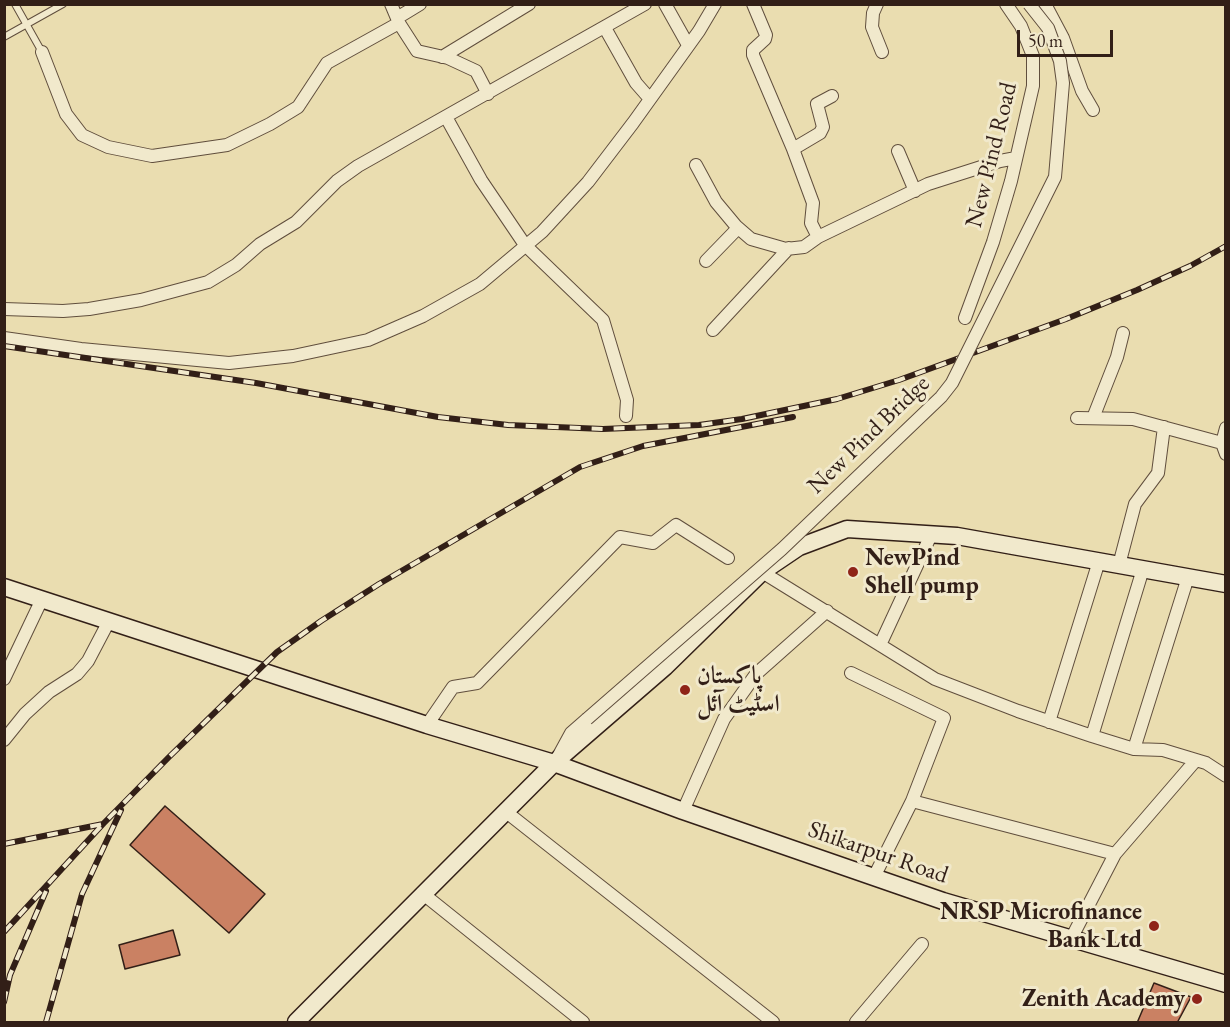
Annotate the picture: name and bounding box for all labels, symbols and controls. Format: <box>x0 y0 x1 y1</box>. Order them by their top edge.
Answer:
scale bar <box>1020 18 1116 56</box>
text: 50 m <box>1028 29 1063 52</box>
street label: New Pind Road <box>960 79 1024 231</box>
street label: New Pind Bridge <box>802 370 936 500</box>
place label: NewPind Shell pump <box>865 544 979 600</box>
marker: NewPind Shell pump <box>846 565 860 579</box>
place label: پاکستان اسٹیٹ آئل <box>697 662 780 718</box>
marker: پاکستان اسٹیٹ آئل <box>678 683 692 697</box>
street label: Shikarpur Road <box>804 816 952 890</box>
place label: NRSP Microfinance Bank Ltd <box>940 898 1142 954</box>
marker: NRSP Microfinance Bank Ltd <box>1147 919 1161 933</box>
place label: Zenith Academy <box>1022 985 1185 1013</box>
marker: Zenith Academy <box>1190 992 1204 1006</box>

